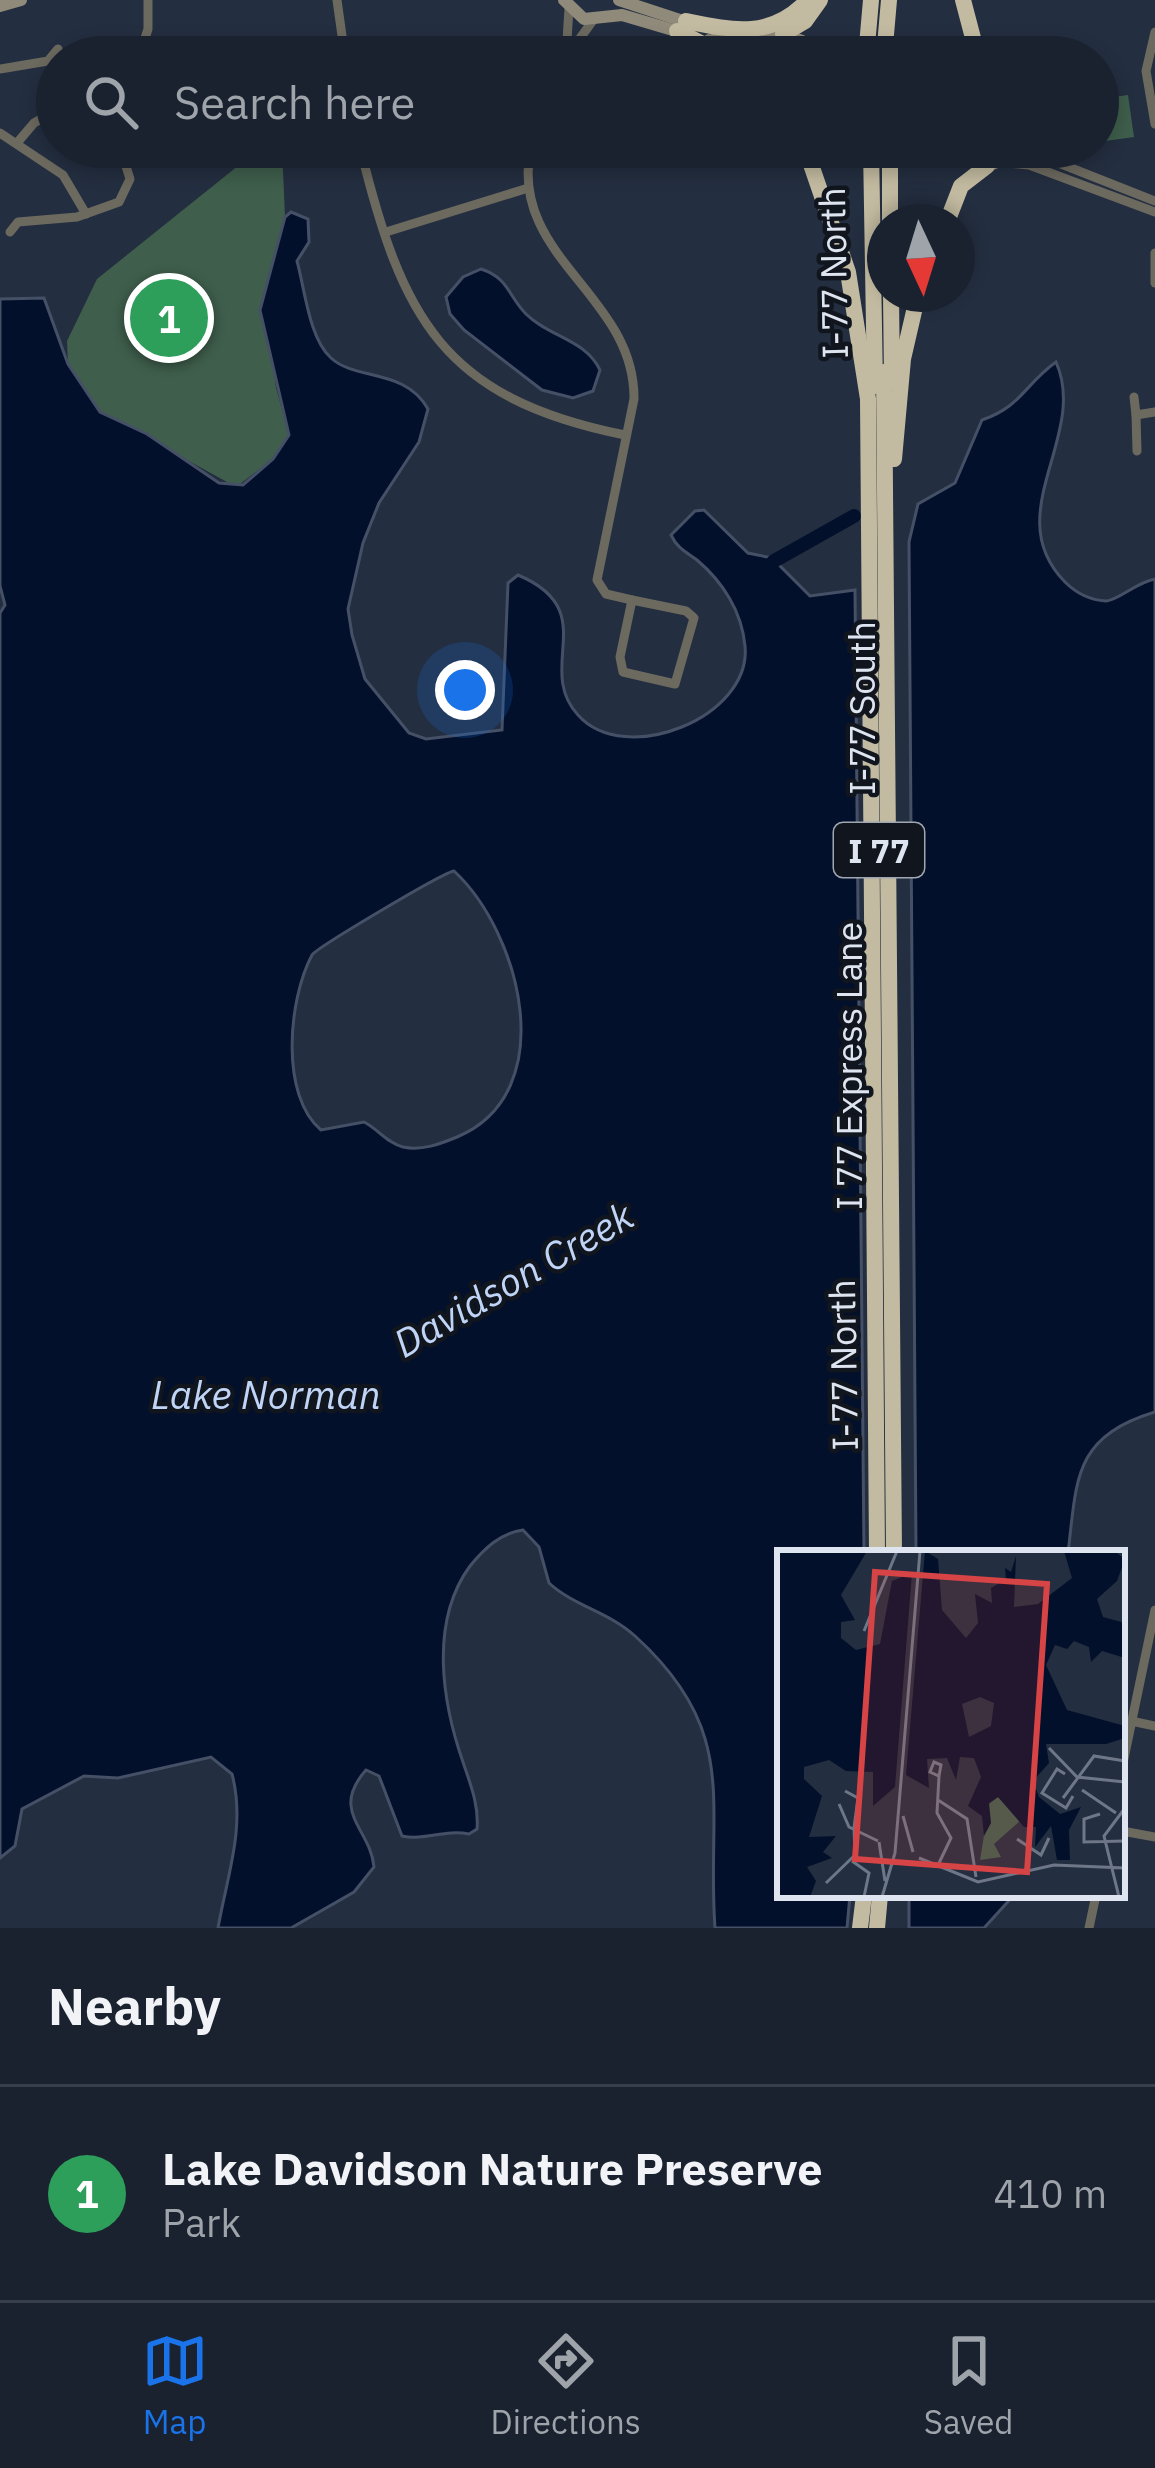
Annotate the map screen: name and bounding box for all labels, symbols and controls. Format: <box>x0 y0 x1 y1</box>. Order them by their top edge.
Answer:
search box <box>36 36 1119 168</box>
icon: search <box>78 69 144 135</box>
text: Search here <box>174 73 415 131</box>
street label: I-77 North <box>808 187 858 359</box>
north arrow <box>867 204 975 312</box>
pin: 1 <box>130 273 208 363</box>
street label: I-77 South <box>838 621 885 795</box>
your location <box>435 660 495 720</box>
road number: I 77 <box>834 823 924 877</box>
street label: I 77 Express Lane <box>825 922 872 1210</box>
water label: Davidson Creek <box>384 1189 643 1368</box>
street label: I-77 North <box>818 1279 868 1451</box>
water label: Lake Norman <box>151 1369 381 1420</box>
inset map <box>777 1550 1125 1898</box>
text: Nearby <box>48 1973 221 2039</box>
text: Lake Davidson Nature Preserve <box>162 2139 823 2197</box>
text: 1 <box>75 2168 99 2219</box>
text: 410 m <box>994 2168 1107 2219</box>
text: Park <box>162 2197 241 2248</box>
tab: Map <box>142 2328 208 2443</box>
tab: Directions <box>491 2328 641 2443</box>
tab: Saved <box>924 2328 1013 2443</box>

